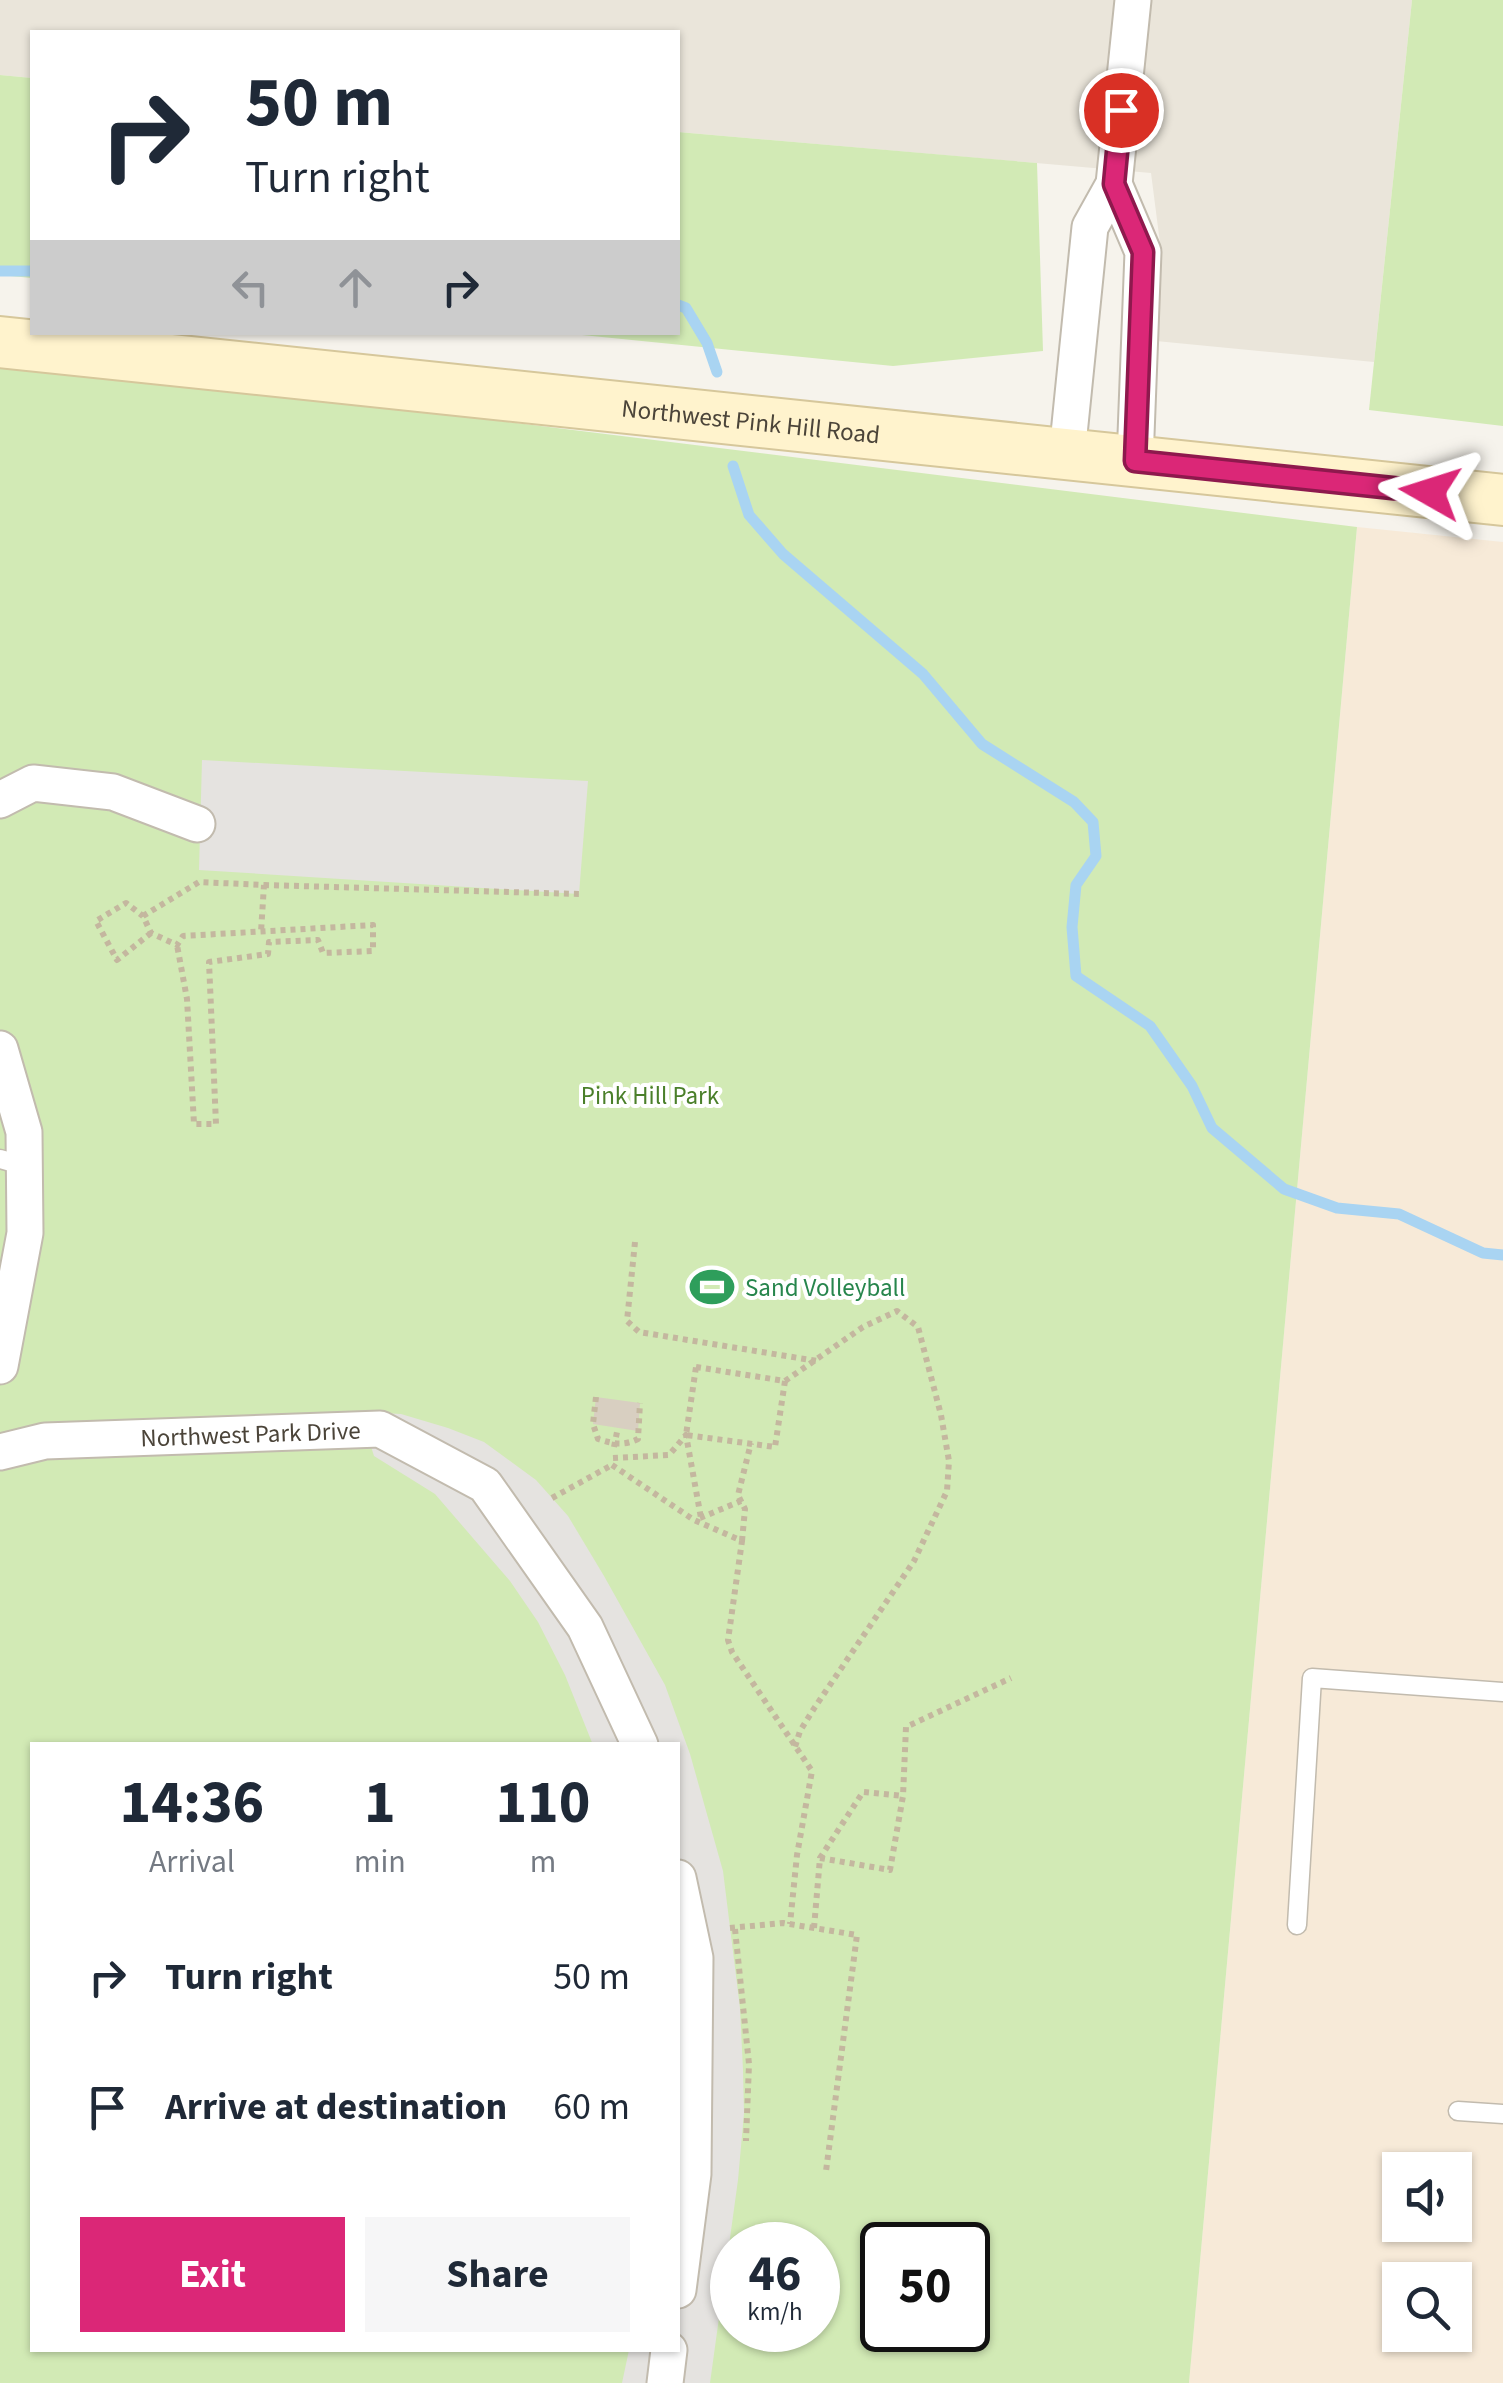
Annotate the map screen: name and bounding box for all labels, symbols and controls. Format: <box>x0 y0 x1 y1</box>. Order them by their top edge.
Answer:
text: 50 m <box>245 53 393 153</box>
pin <box>1079 68 1164 153</box>
icon: right <box>80 70 210 200</box>
icon: arrive <box>1094 83 1149 138</box>
text: Turn right <box>245 146 430 210</box>
icon: left <box>223 260 278 315</box>
icon: ahead <box>328 260 383 315</box>
icon: right <box>433 260 488 315</box>
street label: Northwest Pink Hill Road <box>620 390 882 453</box>
position arrow <box>1378 440 1482 544</box>
park label: Pink Hill Park <box>581 1078 720 1114</box>
sports icon: Sand Volleyball <box>688 1263 736 1311</box>
place label: Sand Volleyball <box>745 1270 905 1306</box>
street label: Northwest Park Drive <box>140 1413 361 1457</box>
text: 14:36 <box>120 1761 264 1846</box>
text: 1 <box>364 1761 396 1846</box>
text: 110 <box>495 1761 590 1846</box>
text: Arrival <box>149 1839 235 1885</box>
text: min <box>354 1839 406 1885</box>
text: m <box>530 1839 556 1885</box>
icon: right <box>80 1950 135 2005</box>
text: Turn right <box>165 1950 333 2004</box>
text: 50 m <box>553 1950 630 2004</box>
icon: arrive <box>80 2080 135 2135</box>
text: Arrive at destination <box>165 2080 507 2134</box>
text: 60 m <box>553 2080 630 2134</box>
map controls <box>1382 2152 1472 2352</box>
button: sound <box>1382 2152 1472 2242</box>
button: Exit <box>80 2217 345 2332</box>
button: Share <box>365 2217 630 2332</box>
speed limit sign: 50 <box>860 2222 990 2352</box>
text: 46 <box>749 2239 801 2310</box>
button: search <box>1382 2262 1472 2352</box>
text: km/h <box>747 2294 803 2330</box>

